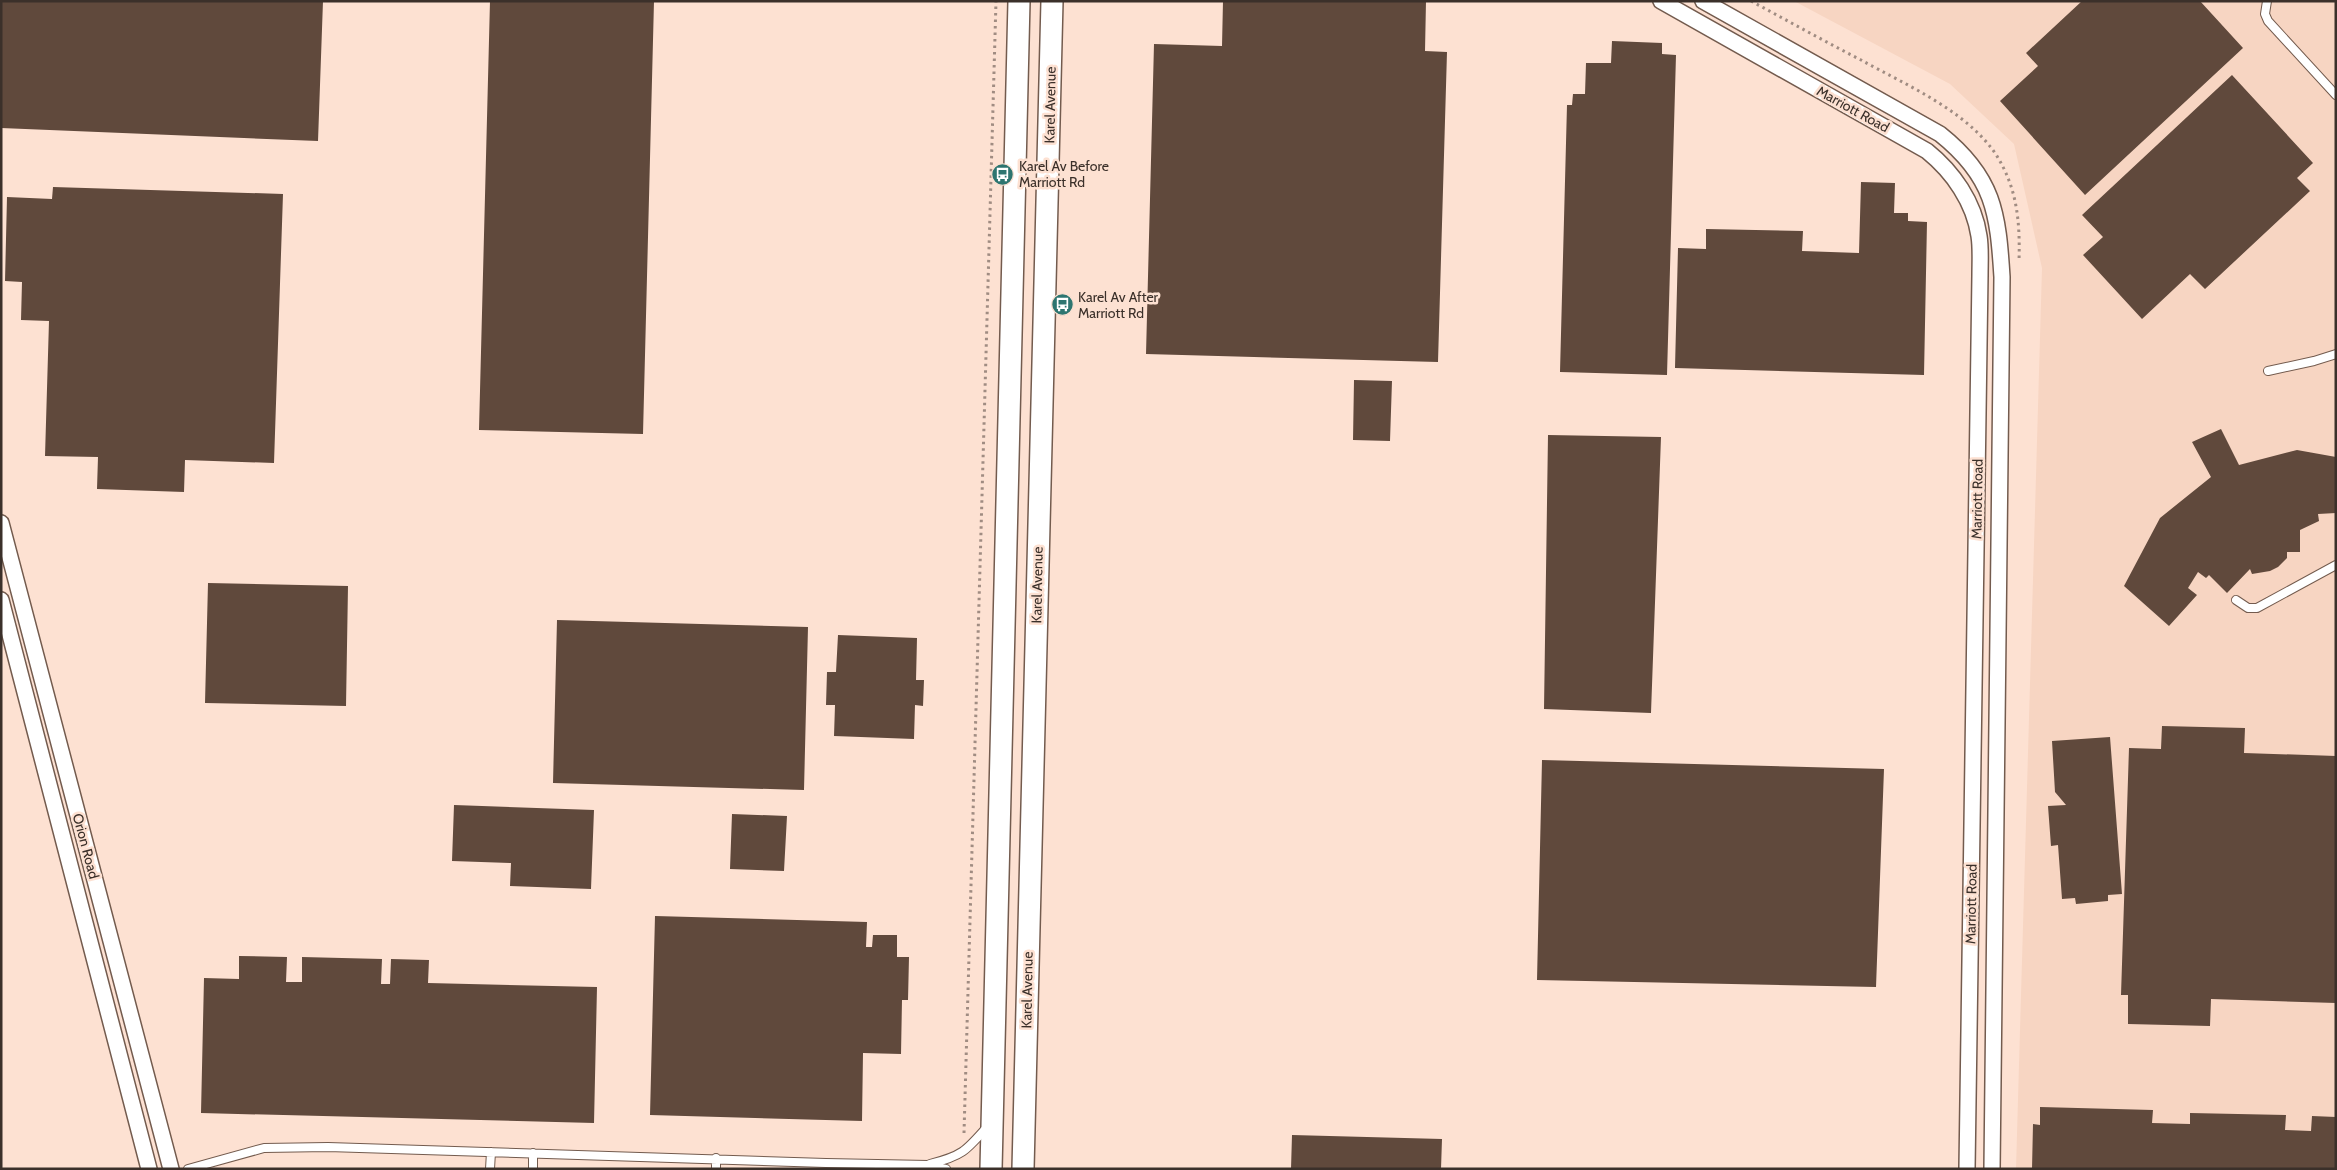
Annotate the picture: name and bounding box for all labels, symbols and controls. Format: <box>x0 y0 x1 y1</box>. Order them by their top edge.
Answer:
street label: Karel Avenue <box>1040 66 1060 144</box>
street label: Marriott Road <box>1813 82 1893 136</box>
place label: Karel Av Before Marriott Rd <box>1019 157 1109 191</box>
bus stop icon: Karel Av Before Marriott Rd <box>991 162 1015 186</box>
place label: Karel Av After Marriott Rd <box>1078 288 1159 322</box>
bus stop icon: Karel Av After Marriott Rd <box>1050 293 1074 317</box>
street label: Marriott Road <box>1967 459 1987 539</box>
street label: Karel Avenue <box>1027 546 1047 624</box>
street label: Orion Road <box>69 811 103 881</box>
street label: Marriott Road <box>1961 864 1981 944</box>
street label: Karel Avenue <box>1017 951 1037 1029</box>

